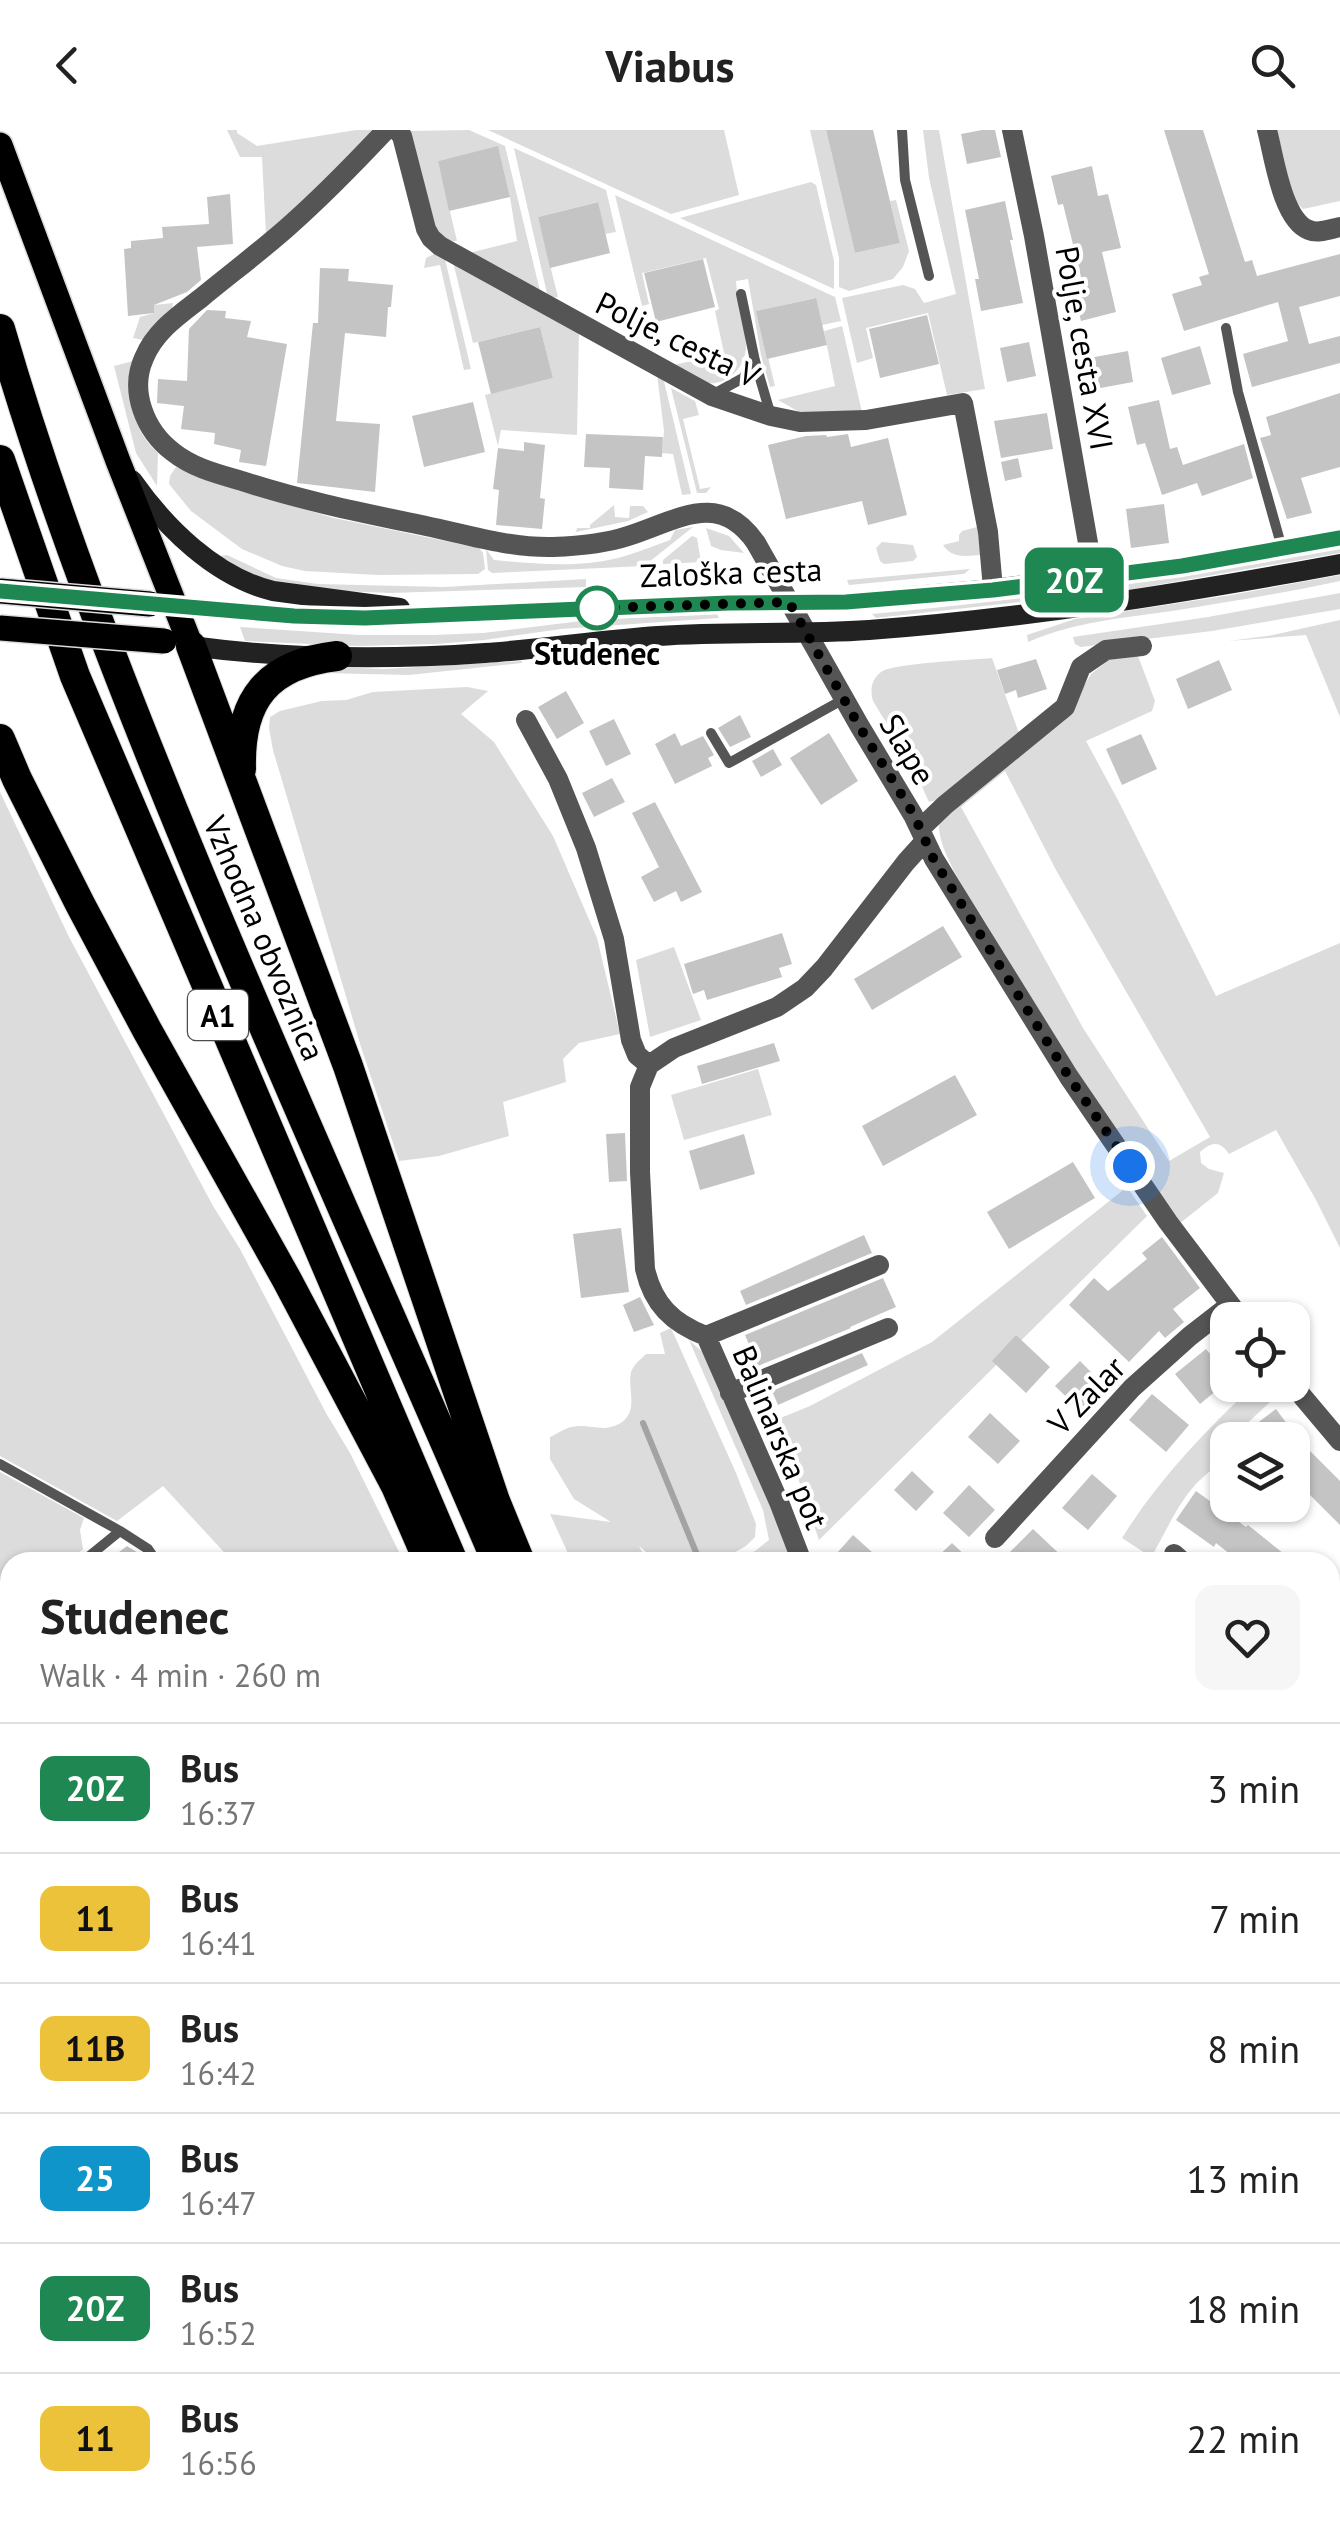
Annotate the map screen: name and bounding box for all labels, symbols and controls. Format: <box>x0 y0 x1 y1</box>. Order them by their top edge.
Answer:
text: Viabus <box>606 36 734 94</box>
icon: back <box>40 38 95 93</box>
icon: search <box>1245 38 1300 93</box>
street label: Polje, cesta XVI <box>1046 243 1124 453</box>
street label: Polje, cesta V <box>589 281 768 397</box>
street label: Zaloška cesta <box>639 548 823 596</box>
line badge: 20Z <box>1016 548 1132 612</box>
text: 20Z <box>1045 557 1103 603</box>
marker: Studenec <box>576 587 618 629</box>
place label: Studenec <box>534 632 660 674</box>
street label: Slape <box>870 706 946 792</box>
street label: Vzhodna obvoznica <box>194 809 335 1067</box>
road number: A1 <box>188 990 248 1040</box>
your location <box>1105 1141 1155 1191</box>
map controls <box>1210 1302 1310 1522</box>
button: locate <box>1210 1302 1310 1402</box>
street label: Balinarska pot <box>724 1339 839 1535</box>
street label: V Zalar <box>1038 1347 1134 1444</box>
button: layers <box>1210 1422 1310 1522</box>
text: Studenec <box>40 1585 229 1647</box>
button: heart <box>1195 1585 1300 1690</box>
text: Walk · 4 min · 260 m <box>40 1654 321 1696</box>
text: Bus <box>180 1743 239 1792</box>
text: 3 min <box>1207 1764 1300 1813</box>
text: 20Z <box>66 1765 124 1811</box>
text: 16:37 <box>180 1792 257 1834</box>
text: Bus <box>180 1873 239 1922</box>
text: 7 min <box>1209 1894 1300 1943</box>
text: 11 <box>75 1895 115 1941</box>
text: 16:41 <box>180 1922 257 1964</box>
text: Bus <box>180 2003 239 2052</box>
text: 8 min <box>1207 2024 1300 2073</box>
text: 11B <box>65 2025 125 2071</box>
text: 16:42 <box>180 2052 257 2094</box>
text: Bus <box>180 2133 239 2182</box>
text: 13 min <box>1187 2154 1300 2203</box>
text: 25 <box>75 2155 115 2201</box>
text: 16:47 <box>180 2182 257 2224</box>
text: Bus <box>180 2263 239 2312</box>
text: 18 min <box>1187 2284 1300 2333</box>
text: 20Z <box>66 2285 124 2331</box>
text: 16:52 <box>180 2312 257 2354</box>
text: Bus <box>180 2393 239 2442</box>
text: 22 min <box>1187 2414 1300 2463</box>
text: 11 <box>75 2415 115 2461</box>
text: 16:56 <box>180 2442 257 2484</box>

